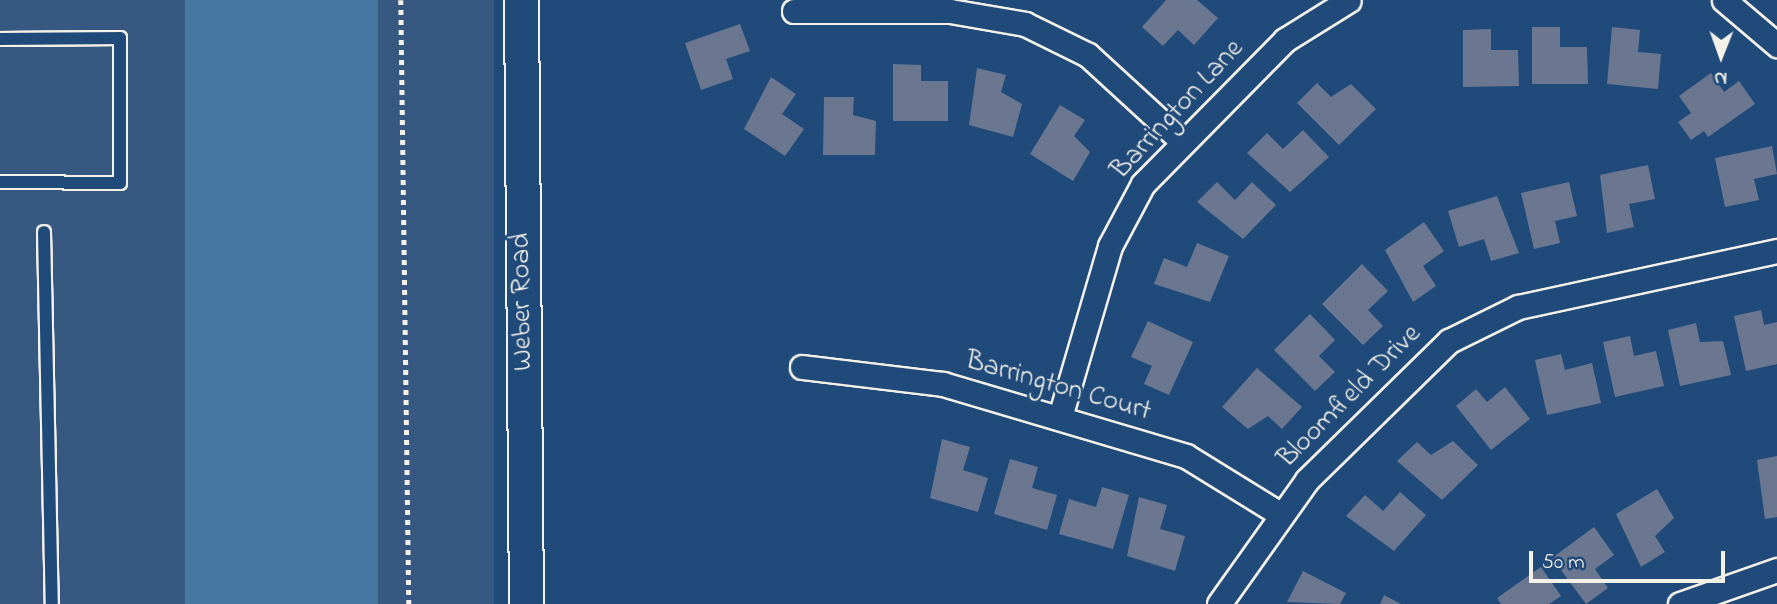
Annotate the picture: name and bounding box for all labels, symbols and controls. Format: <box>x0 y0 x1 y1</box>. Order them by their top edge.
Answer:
north arrow <box>1686 21 1756 91</box>
street label: Barrington Lane <box>1105 33 1251 187</box>
text: N <box>1714 64 1727 91</box>
street label: Weber Road <box>505 233 541 371</box>
street label: Bloomfield Drive <box>1271 318 1429 476</box>
street label: Barrington Court <box>961 344 1155 430</box>
scale bar <box>1532 538 1728 582</box>
text: 50 m <box>1542 548 1585 578</box>

